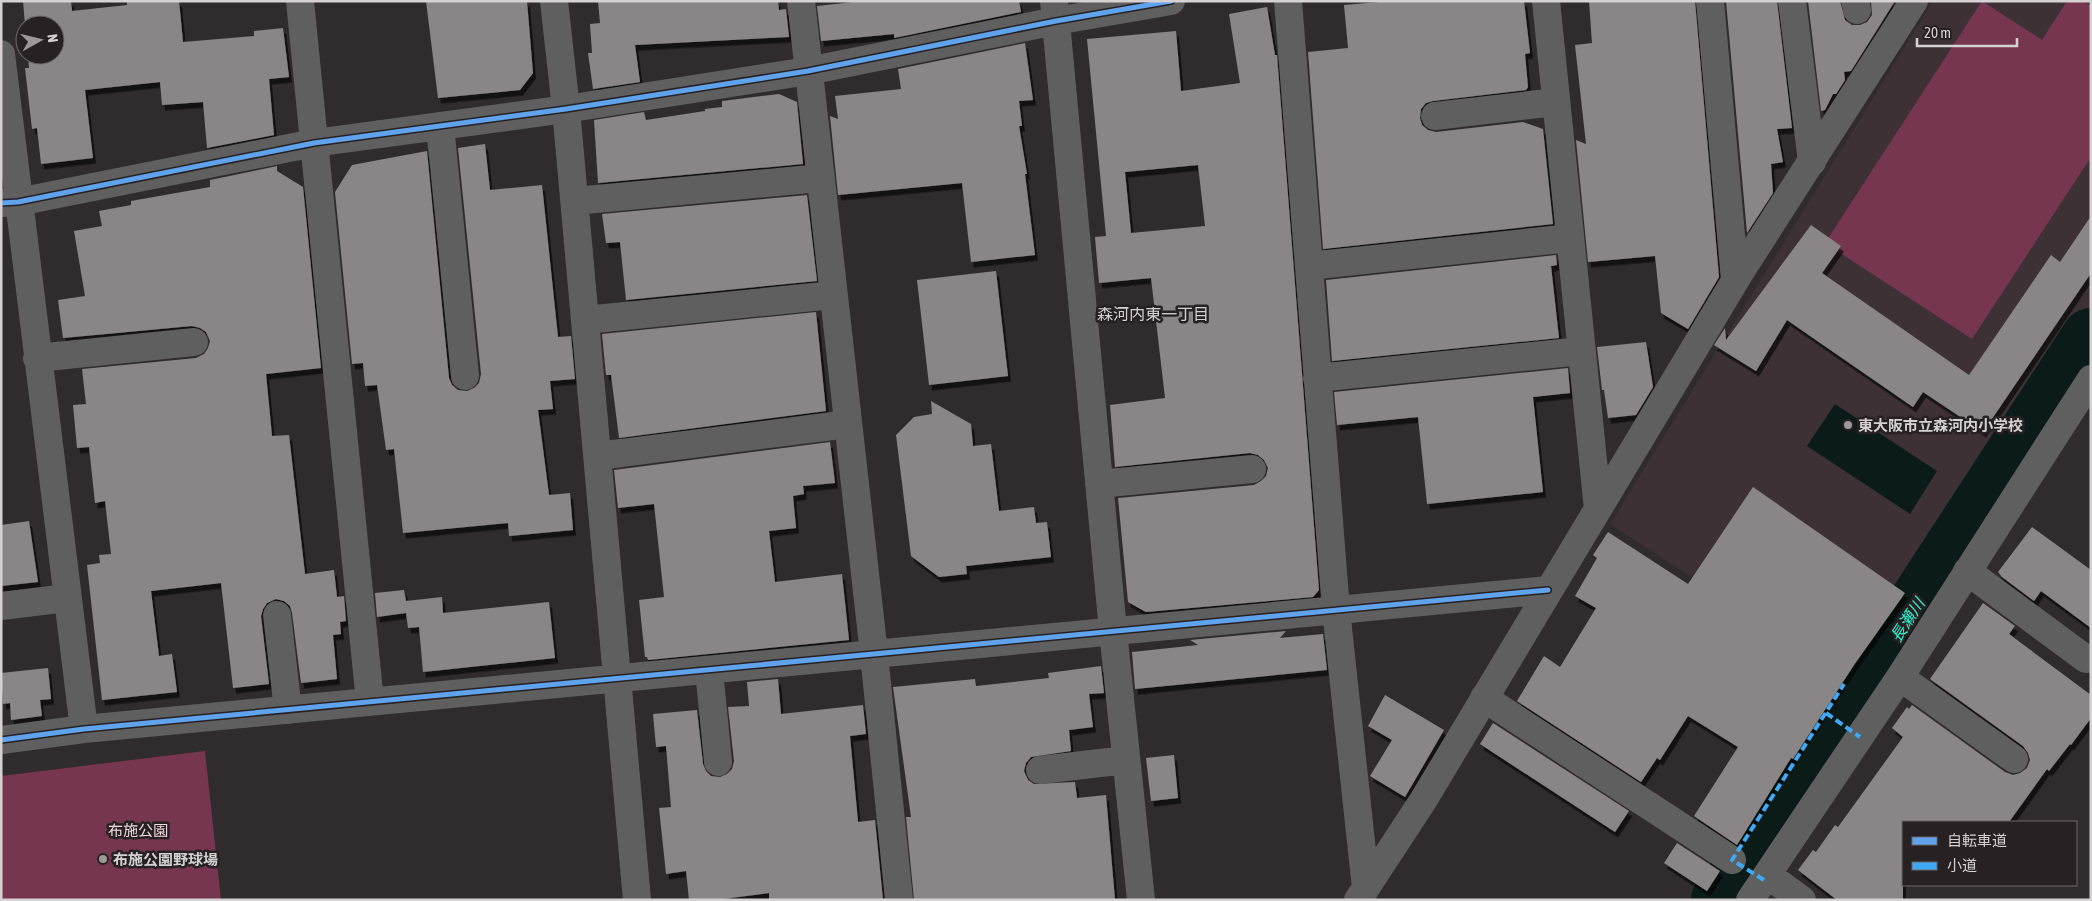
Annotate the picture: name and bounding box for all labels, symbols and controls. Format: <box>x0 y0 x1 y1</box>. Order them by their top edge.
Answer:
north arrow <box>15 15 65 65</box>
scale bar <box>1917 15 2017 47</box>
text: 20 m <box>1924 24 1951 41</box>
text: N <box>44 33 61 43</box>
district label: 森河内東一丁目 <box>1097 305 1209 323</box>
place label: 東大阪市立森河内小学校 <box>1858 417 2023 434</box>
marker: 東大阪市立森河内小学校 <box>1842 419 1854 431</box>
water label: 長瀬川 <box>1886 593 1929 645</box>
legend <box>1902 821 2077 886</box>
park label: 布施公園 <box>108 822 168 839</box>
text: 自転車道 <box>1947 832 2007 849</box>
place label: 布施公園野球場 <box>113 851 218 868</box>
marker: 布施公園野球場 <box>97 853 109 865</box>
text: 小道 <box>1947 857 1977 874</box>

